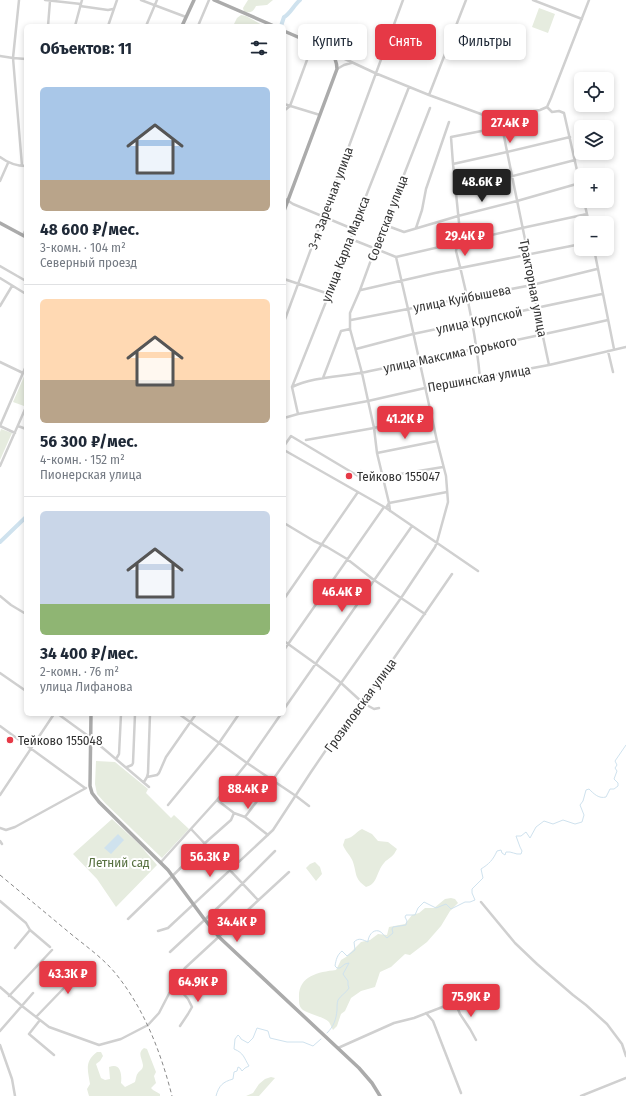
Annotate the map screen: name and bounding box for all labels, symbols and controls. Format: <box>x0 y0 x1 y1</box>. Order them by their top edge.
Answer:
chip: Купить <box>298 24 367 60</box>
chip: Снять <box>375 24 436 60</box>
chip: Фильтры <box>444 24 526 60</box>
icon: filters <box>248 37 270 59</box>
text: Объектов: 11 <box>40 38 132 59</box>
map controls <box>574 72 614 256</box>
button: locate <box>574 72 614 112</box>
pin: 27.4K ₽ <box>473 110 547 144</box>
icon: home <box>119 113 191 185</box>
text: 27.4K ₽ <box>491 115 529 130</box>
button: layers <box>574 120 614 160</box>
street label: 3-я Заречная улица <box>305 145 356 251</box>
button: + <box>574 168 614 208</box>
pin: 48.6K ₽ <box>445 169 519 203</box>
street label: Советская улица <box>364 173 411 263</box>
text: 48.6K ₽ <box>462 174 502 189</box>
street label: улица Карла Маркса <box>318 194 373 304</box>
button: − <box>574 216 614 256</box>
text: 48 600 ₽/мес. <box>40 219 139 240</box>
pin: 29.4K ₽ <box>428 223 502 257</box>
text: 29.4K ₽ <box>445 228 485 243</box>
street label: Тракторная улица <box>517 238 550 338</box>
text: 3-комн. · 104 m² <box>40 240 126 255</box>
text: Северный проезд <box>40 255 137 270</box>
street label: улица Куйбышева <box>412 282 512 315</box>
street label: улица Крупской <box>435 304 523 337</box>
icon: home <box>119 325 191 397</box>
street label: улица Максима Горького <box>382 333 518 376</box>
street label: Першинская улица <box>426 362 532 395</box>
pin: 41.2K ₽ <box>368 406 442 440</box>
text: 41.2K ₽ <box>386 411 424 426</box>
text: 56 300 ₽/мес. <box>40 431 138 452</box>
text: 4-комн. · 152 m² <box>40 452 125 467</box>
text: Пионерская улица <box>40 467 142 482</box>
place label: Тейково 155047 <box>357 469 440 484</box>
marker: Тейково 155047 <box>344 471 354 481</box>
icon: home <box>119 537 191 609</box>
pin: 46.4K ₽ <box>305 579 379 613</box>
text: 46.4K ₽ <box>322 584 362 599</box>
text: 34 400 ₽/мес. <box>40 643 138 664</box>
street label: Грозиловская улица <box>321 656 399 755</box>
text: 2-комн. · 76 m² <box>40 664 119 679</box>
text: улица Лифанова <box>40 679 133 694</box>
place label: Тейково 155048 <box>18 733 102 748</box>
marker: Тейково 155048 <box>5 735 15 745</box>
pin: 88.4K ₽ <box>211 776 285 810</box>
text: 88.4K ₽ <box>228 781 268 796</box>
pin: 56.3K ₽ <box>173 844 247 878</box>
text: 56.3K ₽ <box>190 849 230 864</box>
park label: Летний сад <box>88 855 150 870</box>
pin: 34.4K ₽ <box>200 909 274 943</box>
text: 34.4K ₽ <box>217 914 257 929</box>
pin: 43.3K ₽ <box>31 961 105 995</box>
text: 43.3K ₽ <box>48 966 88 981</box>
pin: 64.9K ₽ <box>161 969 235 1003</box>
text: 64.9K ₽ <box>178 974 218 989</box>
pin: 75.9K ₽ <box>434 984 508 1018</box>
text: 75.9K ₽ <box>452 989 490 1004</box>

